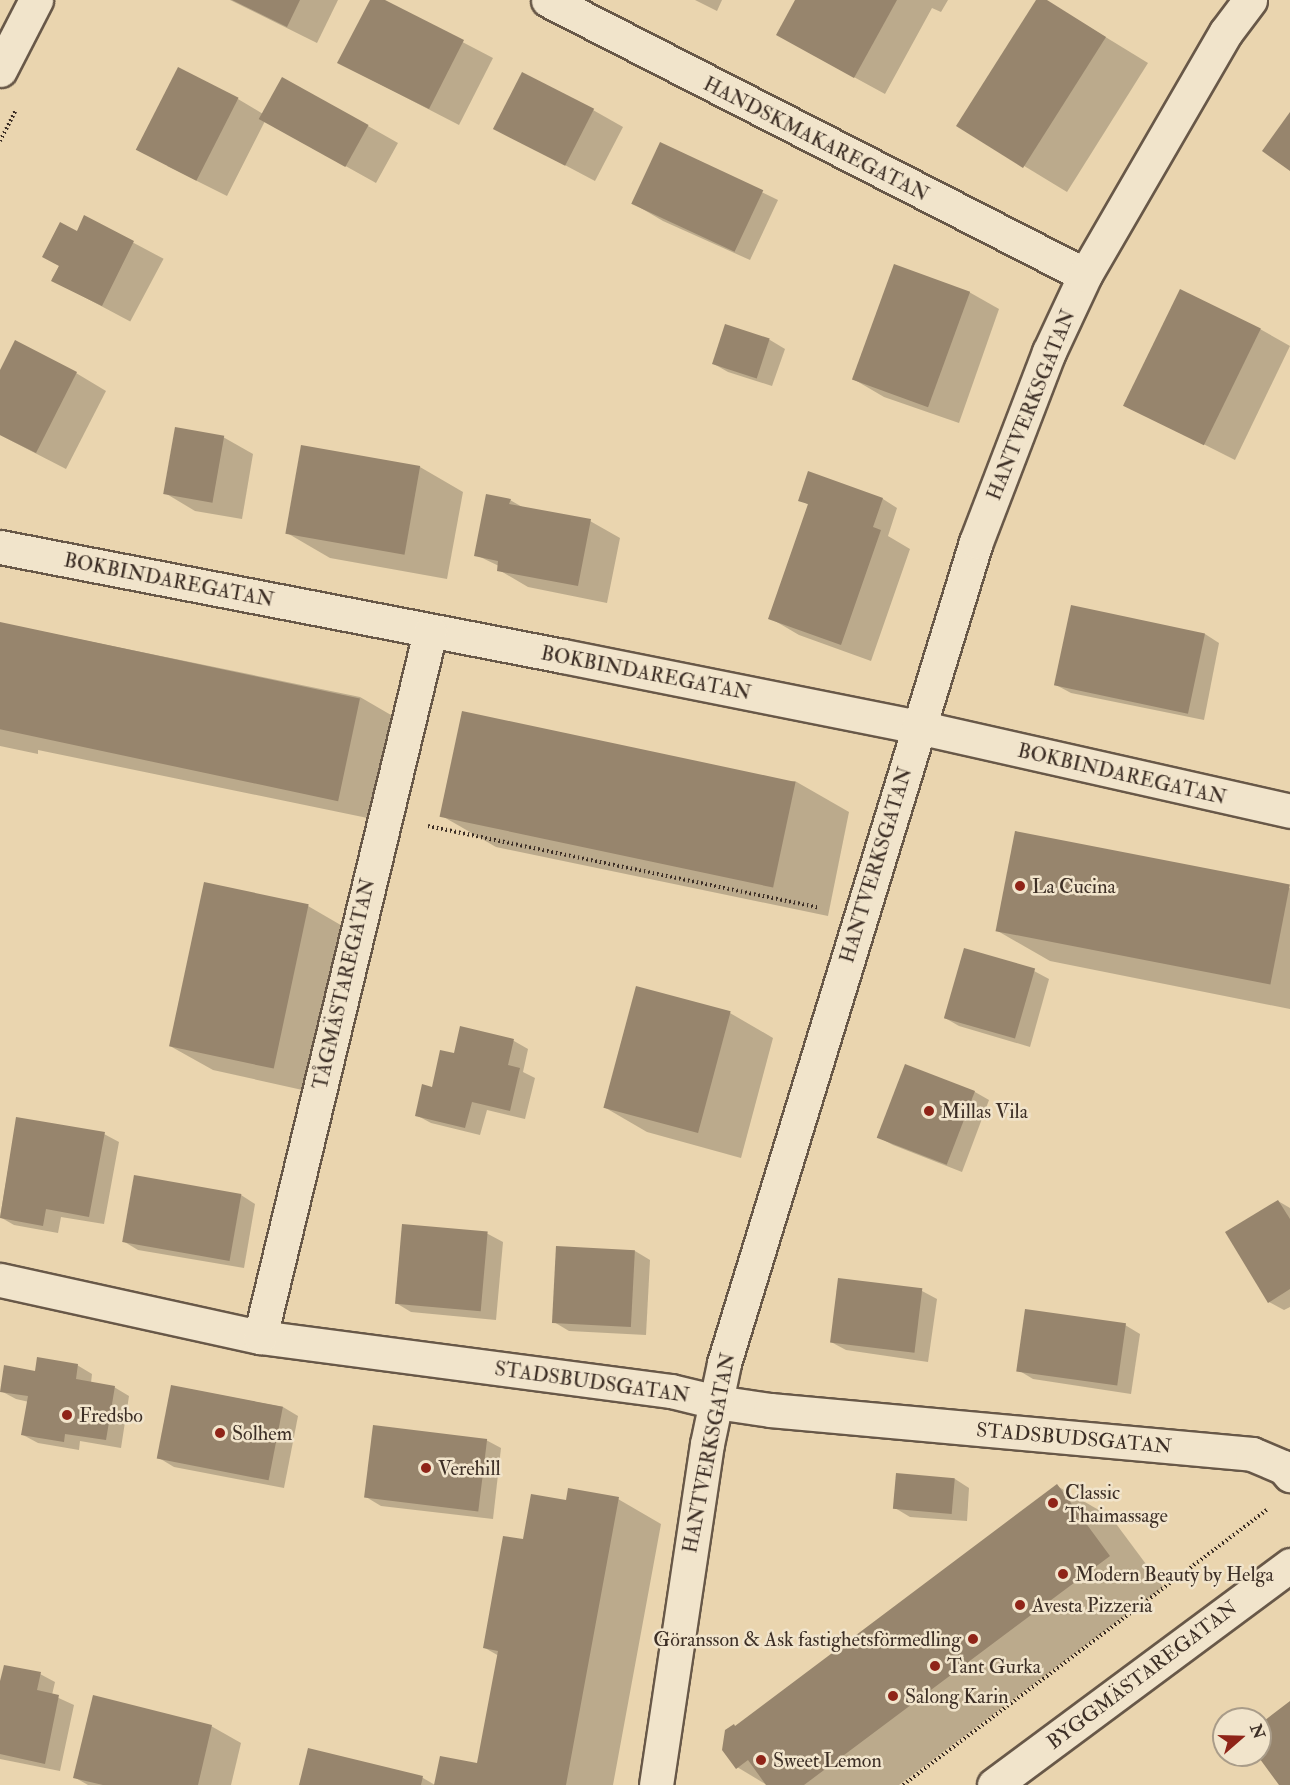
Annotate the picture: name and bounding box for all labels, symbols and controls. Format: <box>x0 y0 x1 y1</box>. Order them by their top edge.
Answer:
street label: HANDSKMAKAREGATAN <box>699 72 933 206</box>
street label: HANTVERKSGATAN <box>982 306 1080 504</box>
street label: BOKBINDAREGATAN <box>62 548 276 612</box>
street label: BOKBINDAREGATAN <box>539 641 753 705</box>
street label: BOKBINDAREGATAN <box>1015 738 1229 810</box>
street label: HANTVERKSGATAN <box>835 764 917 966</box>
place label: La Cucina <box>1032 874 1116 898</box>
street label: TÅGMÄSTAREGATAN <box>308 876 380 1092</box>
marker: La Cucina <box>1013 879 1027 893</box>
place label: Millas Vila <box>941 1099 1028 1123</box>
marker: Millas Vila <box>922 1104 936 1118</box>
street label: HANTVERKSGATAN <box>678 1351 740 1555</box>
street label: STADSBUDSGATAN <box>493 1356 691 1408</box>
place label: Fredsbo <box>79 1403 143 1427</box>
marker: Fredsbo <box>60 1408 74 1422</box>
street label: STADSBUDSGATAN <box>975 1417 1173 1459</box>
place label: Solhem <box>232 1421 292 1445</box>
marker: Solhem <box>213 1426 227 1440</box>
place label: Verehill <box>438 1456 501 1480</box>
marker: Verehill <box>419 1461 433 1475</box>
place label: Classic Thaimassage <box>1065 1480 1168 1527</box>
marker: Classic Thaimassage <box>1046 1496 1060 1510</box>
place label: Modern Beauty by Helga <box>1075 1562 1274 1586</box>
marker: Modern Beauty by Helga <box>1056 1567 1070 1581</box>
place label: Avesta Pizzeria <box>1032 1593 1152 1617</box>
street label: BYGGMÄSTAREGATAN <box>1042 1596 1242 1754</box>
marker: Avesta Pizzeria <box>1013 1598 1027 1612</box>
place label: Göransson & Ask fastighetsförmedling <box>653 1627 961 1651</box>
marker: Göransson & Ask fastighetsförmedling <box>966 1632 980 1646</box>
place label: Tant Gurka <box>947 1654 1041 1678</box>
marker: Tant Gurka <box>928 1659 942 1673</box>
place label: Salong Karin <box>905 1684 1009 1708</box>
marker: Salong Karin <box>886 1689 900 1703</box>
north arrow <box>1212 1707 1272 1767</box>
text: N <box>1245 1721 1269 1742</box>
place label: Sweet Lemon <box>773 1748 882 1772</box>
marker: Sweet Lemon <box>754 1753 768 1767</box>

